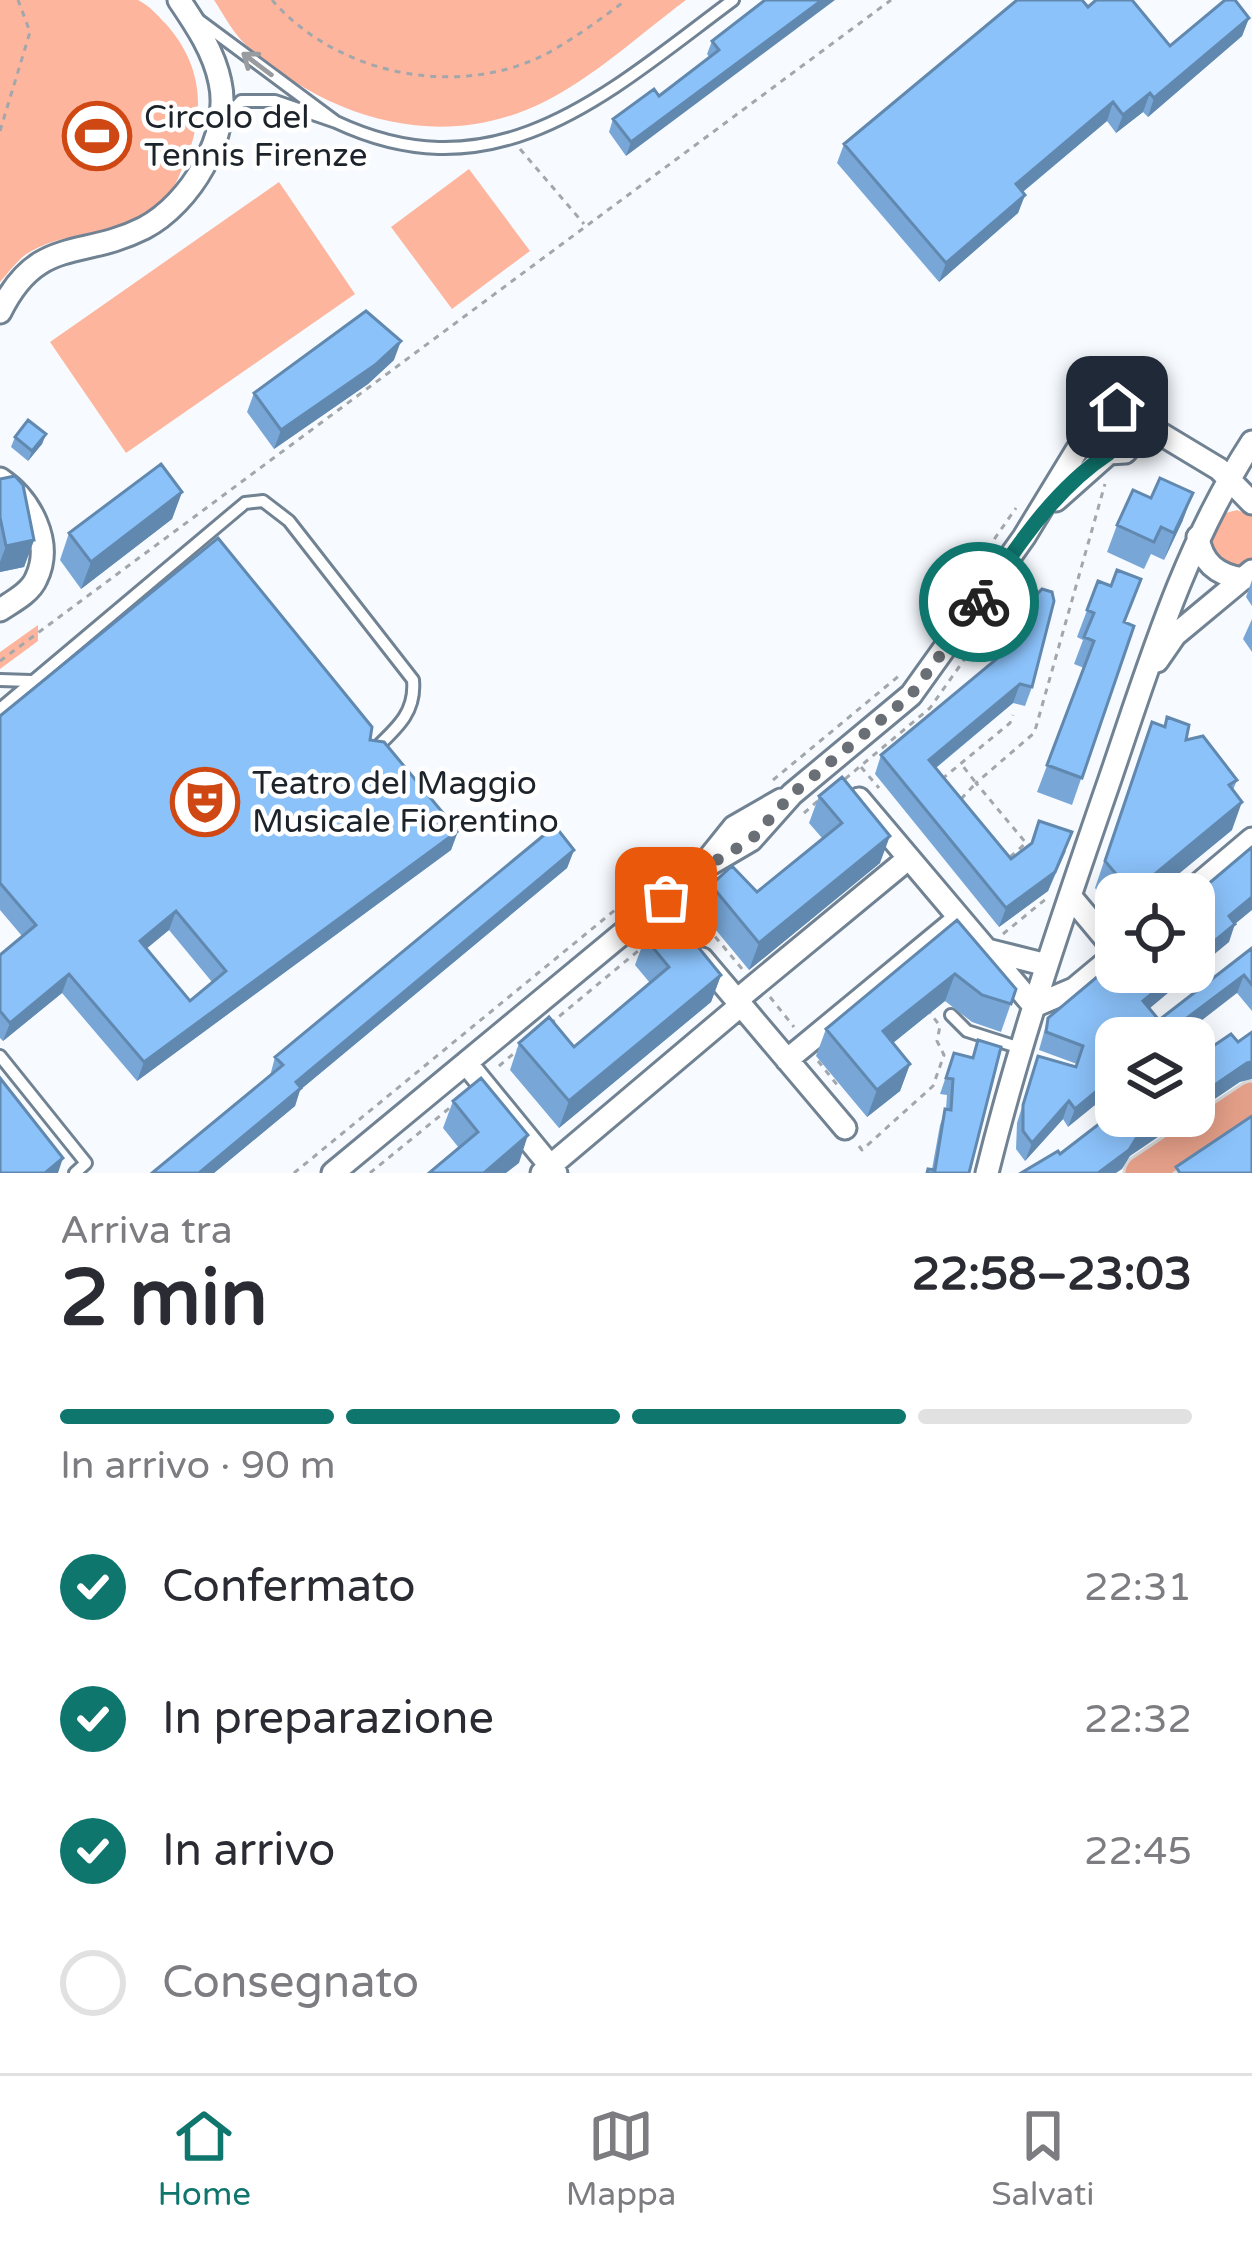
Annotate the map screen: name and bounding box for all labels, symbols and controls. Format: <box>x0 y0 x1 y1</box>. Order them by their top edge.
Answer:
one-way arrow <box>241 52 273 78</box>
place label: Circolo del Tennis Firenze <box>144 98 367 175</box>
sports icon: Circolo del Tennis Firenze <box>62 101 132 171</box>
pin <box>1066 356 1168 458</box>
icon: home <box>1084 374 1150 440</box>
courier <box>919 542 1039 662</box>
icon: bike <box>946 569 1012 635</box>
place label: Teatro del Maggio Musicale Fiorentino <box>252 764 559 841</box>
theatre icon: Teatro del Maggio Musicale Fiorentino <box>170 767 240 837</box>
pin <box>615 847 717 949</box>
icon: bag <box>633 865 699 931</box>
map controls <box>1095 873 1215 1137</box>
button: locate <box>1095 873 1215 993</box>
button: layers <box>1095 1017 1215 1137</box>
text: Arriva tra <box>60 1207 233 1254</box>
text: 22:58–23:03 <box>912 1248 1192 1302</box>
text: 2 min <box>60 1252 268 1346</box>
text: In arrivo · 90 m <box>60 1442 336 1489</box>
icon: check <box>60 1554 126 1620</box>
text: Confermato <box>162 1560 416 1614</box>
text: 22:31 <box>1084 1564 1192 1611</box>
icon: check <box>60 1686 126 1752</box>
text: In preparazione <box>162 1692 494 1746</box>
text: 22:32 <box>1084 1696 1192 1743</box>
icon: check <box>60 1818 126 1884</box>
text: In arrivo <box>162 1824 335 1878</box>
text: 22:45 <box>1084 1828 1192 1875</box>
text: Consegnato <box>162 1956 419 2010</box>
tab: Home <box>157 2103 251 2214</box>
tab: Mappa <box>566 2103 676 2214</box>
tab: Salvati <box>991 2103 1095 2214</box>

